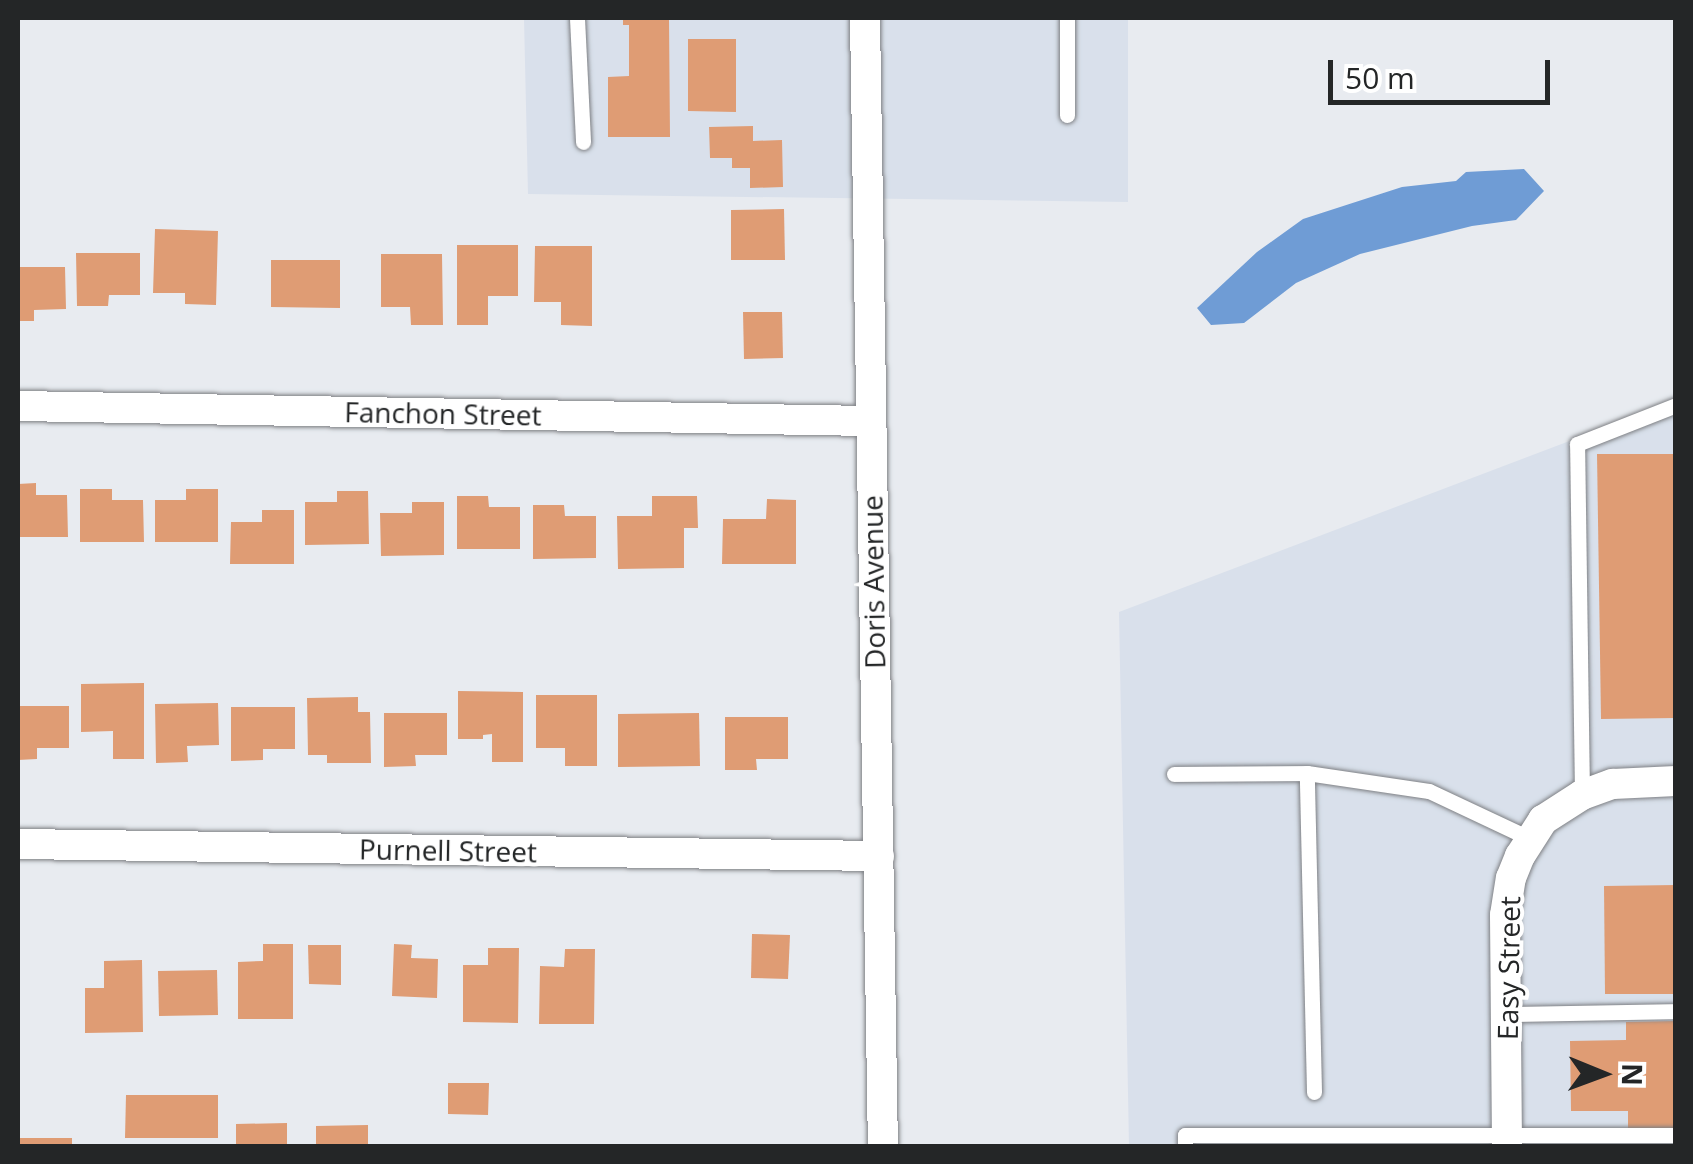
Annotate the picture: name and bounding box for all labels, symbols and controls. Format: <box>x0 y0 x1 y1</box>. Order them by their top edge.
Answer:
scale bar <box>1333 40 1556 102</box>
text: 50 m <box>1345 57 1415 98</box>
street label: Fanchon Street <box>344 394 542 432</box>
street label: Doris Avenue <box>855 495 891 669</box>
street label: Purnell Street <box>359 832 537 868</box>
street label: Easy Street <box>1490 896 1526 1040</box>
north arrow <box>1553 1024 1653 1124</box>
text: N <box>1614 1063 1652 1086</box>

